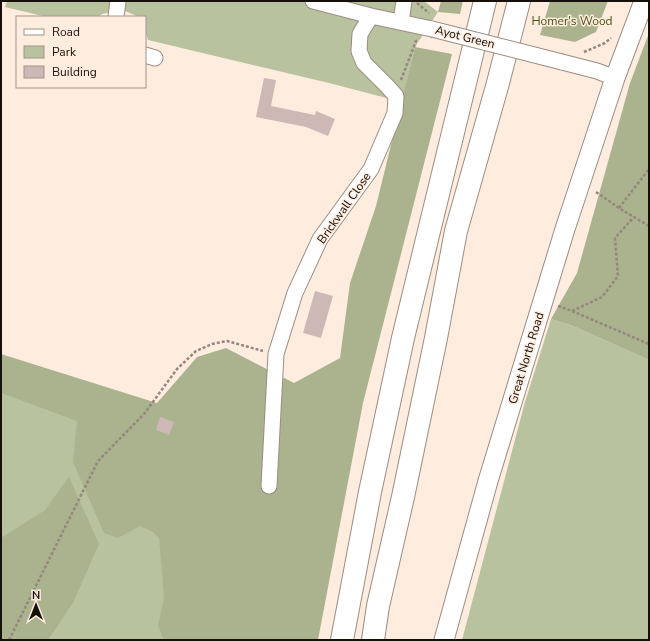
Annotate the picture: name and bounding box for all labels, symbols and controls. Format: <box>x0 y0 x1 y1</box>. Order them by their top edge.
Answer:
park label: Homer's Wood <box>531 13 613 29</box>
legend <box>16 16 146 88</box>
street label: Ayot Green <box>434 22 496 52</box>
text: Road <box>52 24 80 40</box>
text: Park <box>52 44 77 60</box>
text: Building <box>52 64 97 80</box>
street label: Brickwall Close <box>314 169 374 247</box>
street label: Great North Road <box>504 310 548 406</box>
north arrow <box>16 585 56 625</box>
text: N <box>32 588 40 603</box>

